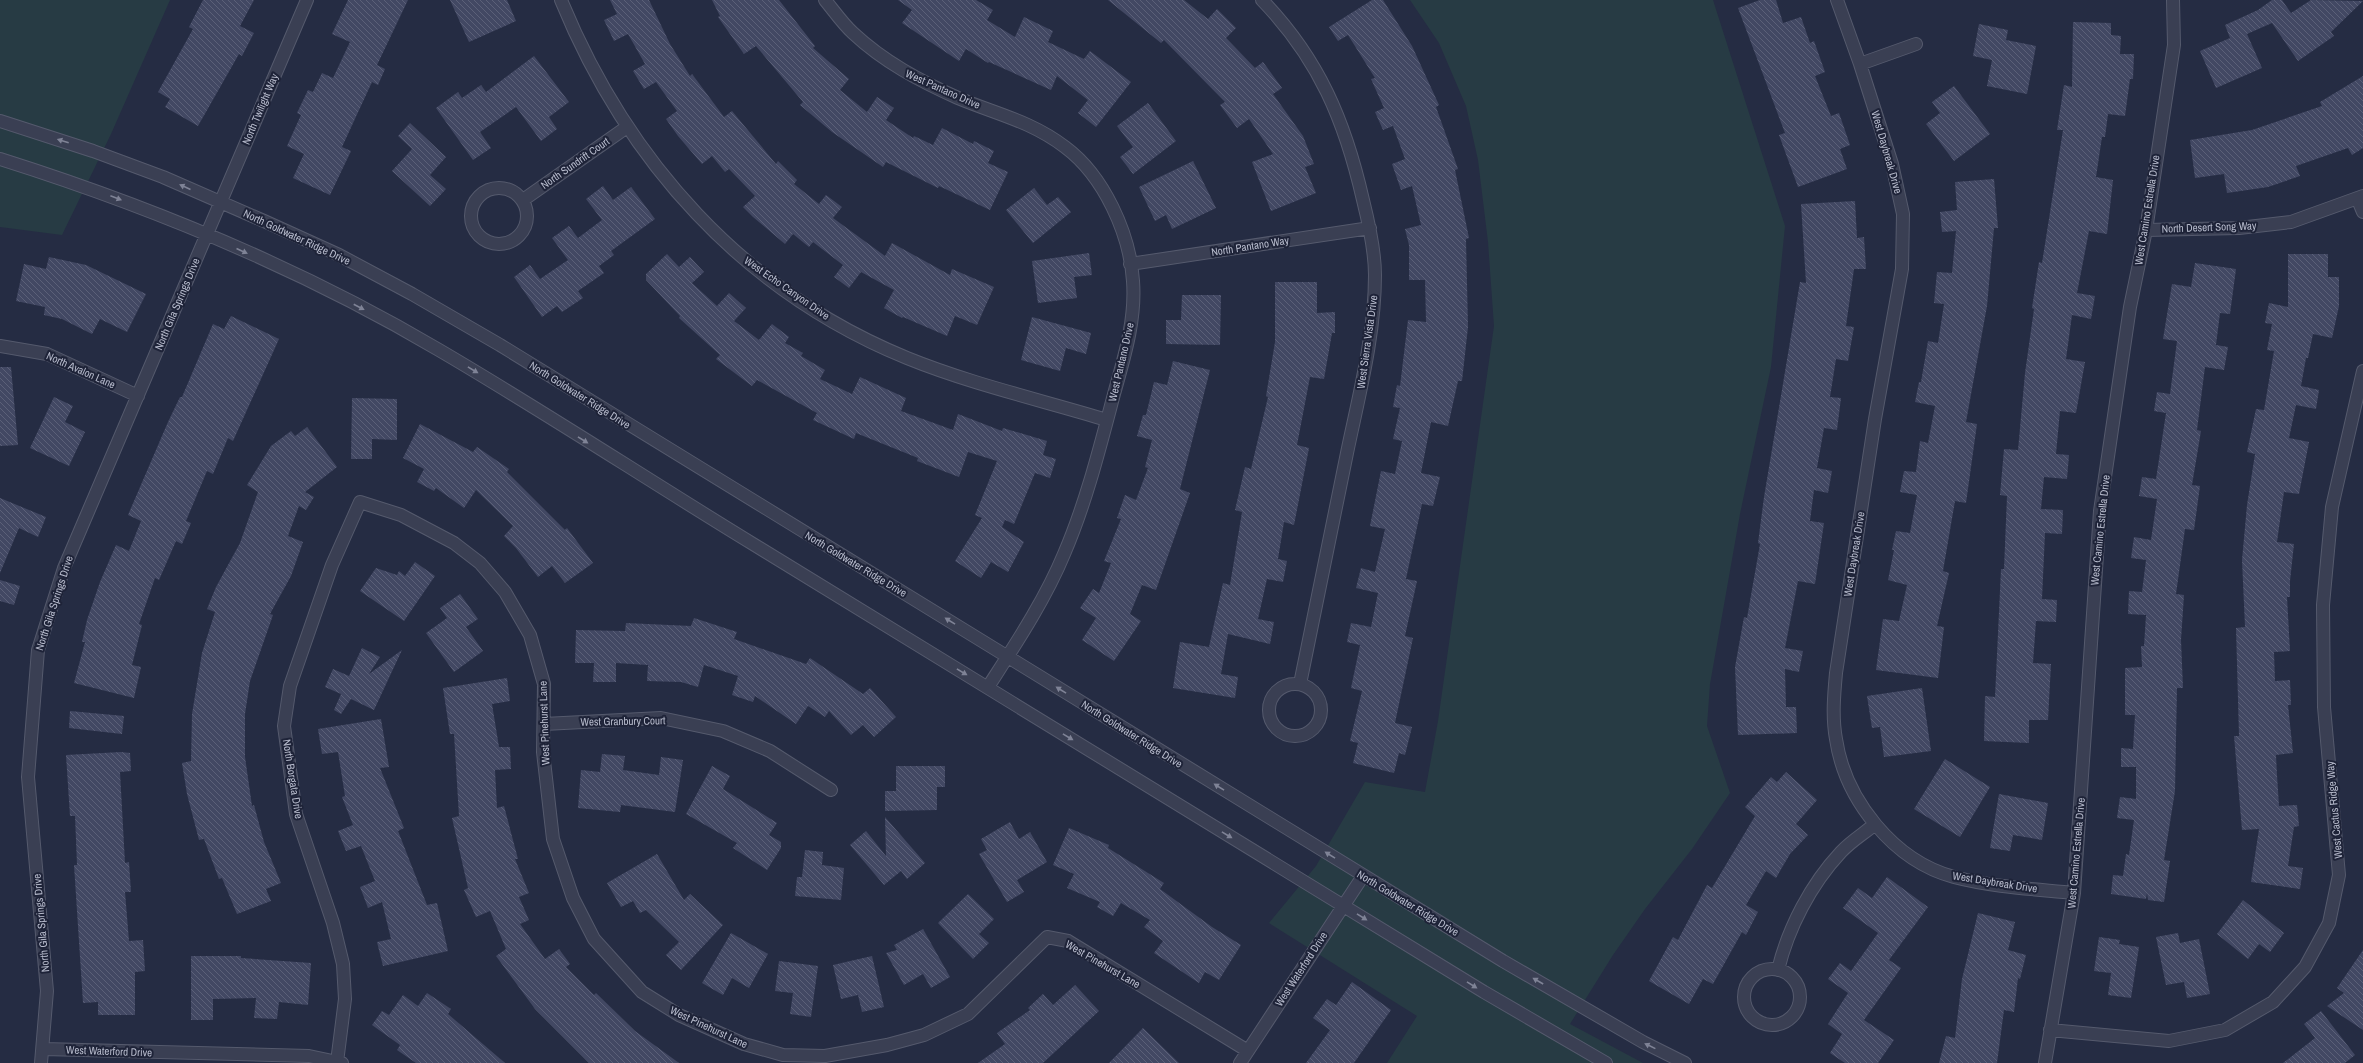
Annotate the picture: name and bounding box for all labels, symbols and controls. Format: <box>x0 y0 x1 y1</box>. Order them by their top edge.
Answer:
street label: West Pantano Drive <box>903 66 983 112</box>
street label: North Twilight Way <box>239 71 281 147</box>
street label: West Daybreak Drive <box>1868 109 1906 195</box>
street label: North Sundrift Court <box>538 134 612 192</box>
one-way arrow <box>57 138 69 144</box>
street label: West Camino Estrella Drive <box>2131 154 2163 266</box>
one-way arrow <box>179 184 190 190</box>
one-way arrow <box>110 195 122 201</box>
street label: North Goldwater Ridge Drive <box>241 206 353 268</box>
street label: North Desert Song Way <box>2161 218 2257 236</box>
street label: North Pantano Way <box>1210 233 1290 259</box>
one-way arrow <box>237 248 249 254</box>
street label: West Echo Canyon Drive <box>742 253 832 323</box>
street label: North Gila Springs Drive <box>151 256 203 352</box>
street label: West Sierra Vista Drive <box>1353 294 1381 390</box>
one-way arrow <box>353 304 365 310</box>
street label: West Pantano Drive <box>1105 321 1137 403</box>
street label: North Avalon Lane <box>44 349 118 391</box>
street label: North Goldwater Ridge Drive <box>527 358 633 432</box>
one-way arrow <box>467 367 479 374</box>
one-way arrow <box>577 436 589 443</box>
street label: West Camino Estrella Drive <box>2087 474 2113 586</box>
street label: West Daybreak Drive <box>1840 511 1868 597</box>
street label: North Goldwater Ridge Drive <box>803 528 909 600</box>
street label: North Gila Springs Drive <box>32 554 76 652</box>
one-way arrow <box>944 618 956 625</box>
one-way arrow <box>957 668 967 676</box>
street label: West Pinehurst Lane <box>536 681 552 765</box>
one-way arrow <box>1055 686 1067 693</box>
street label: North Goldwater Ridge Drive <box>1079 697 1185 771</box>
street label: West Granbury Court <box>580 713 666 729</box>
one-way arrow <box>1062 734 1074 741</box>
street label: North Borgata Drive <box>280 738 306 820</box>
street label: West Cactus Ridge Way <box>2323 760 2345 859</box>
one-way arrow <box>1213 783 1225 790</box>
street label: West Camino Estrella Drive <box>2064 797 2088 909</box>
one-way arrow <box>1221 831 1233 838</box>
one-way arrow <box>1325 851 1335 859</box>
street label: North Goldwater Ridge Drive <box>1355 867 1461 939</box>
street label: West Daybreak Drive <box>1952 868 2038 896</box>
street label: North Gila Springs Drive <box>30 873 52 973</box>
one-way arrow <box>1357 913 1367 921</box>
street label: West Waterford Drive <box>1272 929 1330 1009</box>
street label: West Pinehurst Lane <box>1063 937 1143 991</box>
one-way arrow <box>1532 977 1543 984</box>
one-way arrow <box>1466 982 1478 989</box>
street label: West Pinehurst Lane <box>668 1003 750 1051</box>
street label: West Waterford Drive <box>66 1042 152 1060</box>
one-way arrow <box>1644 1043 1656 1049</box>

